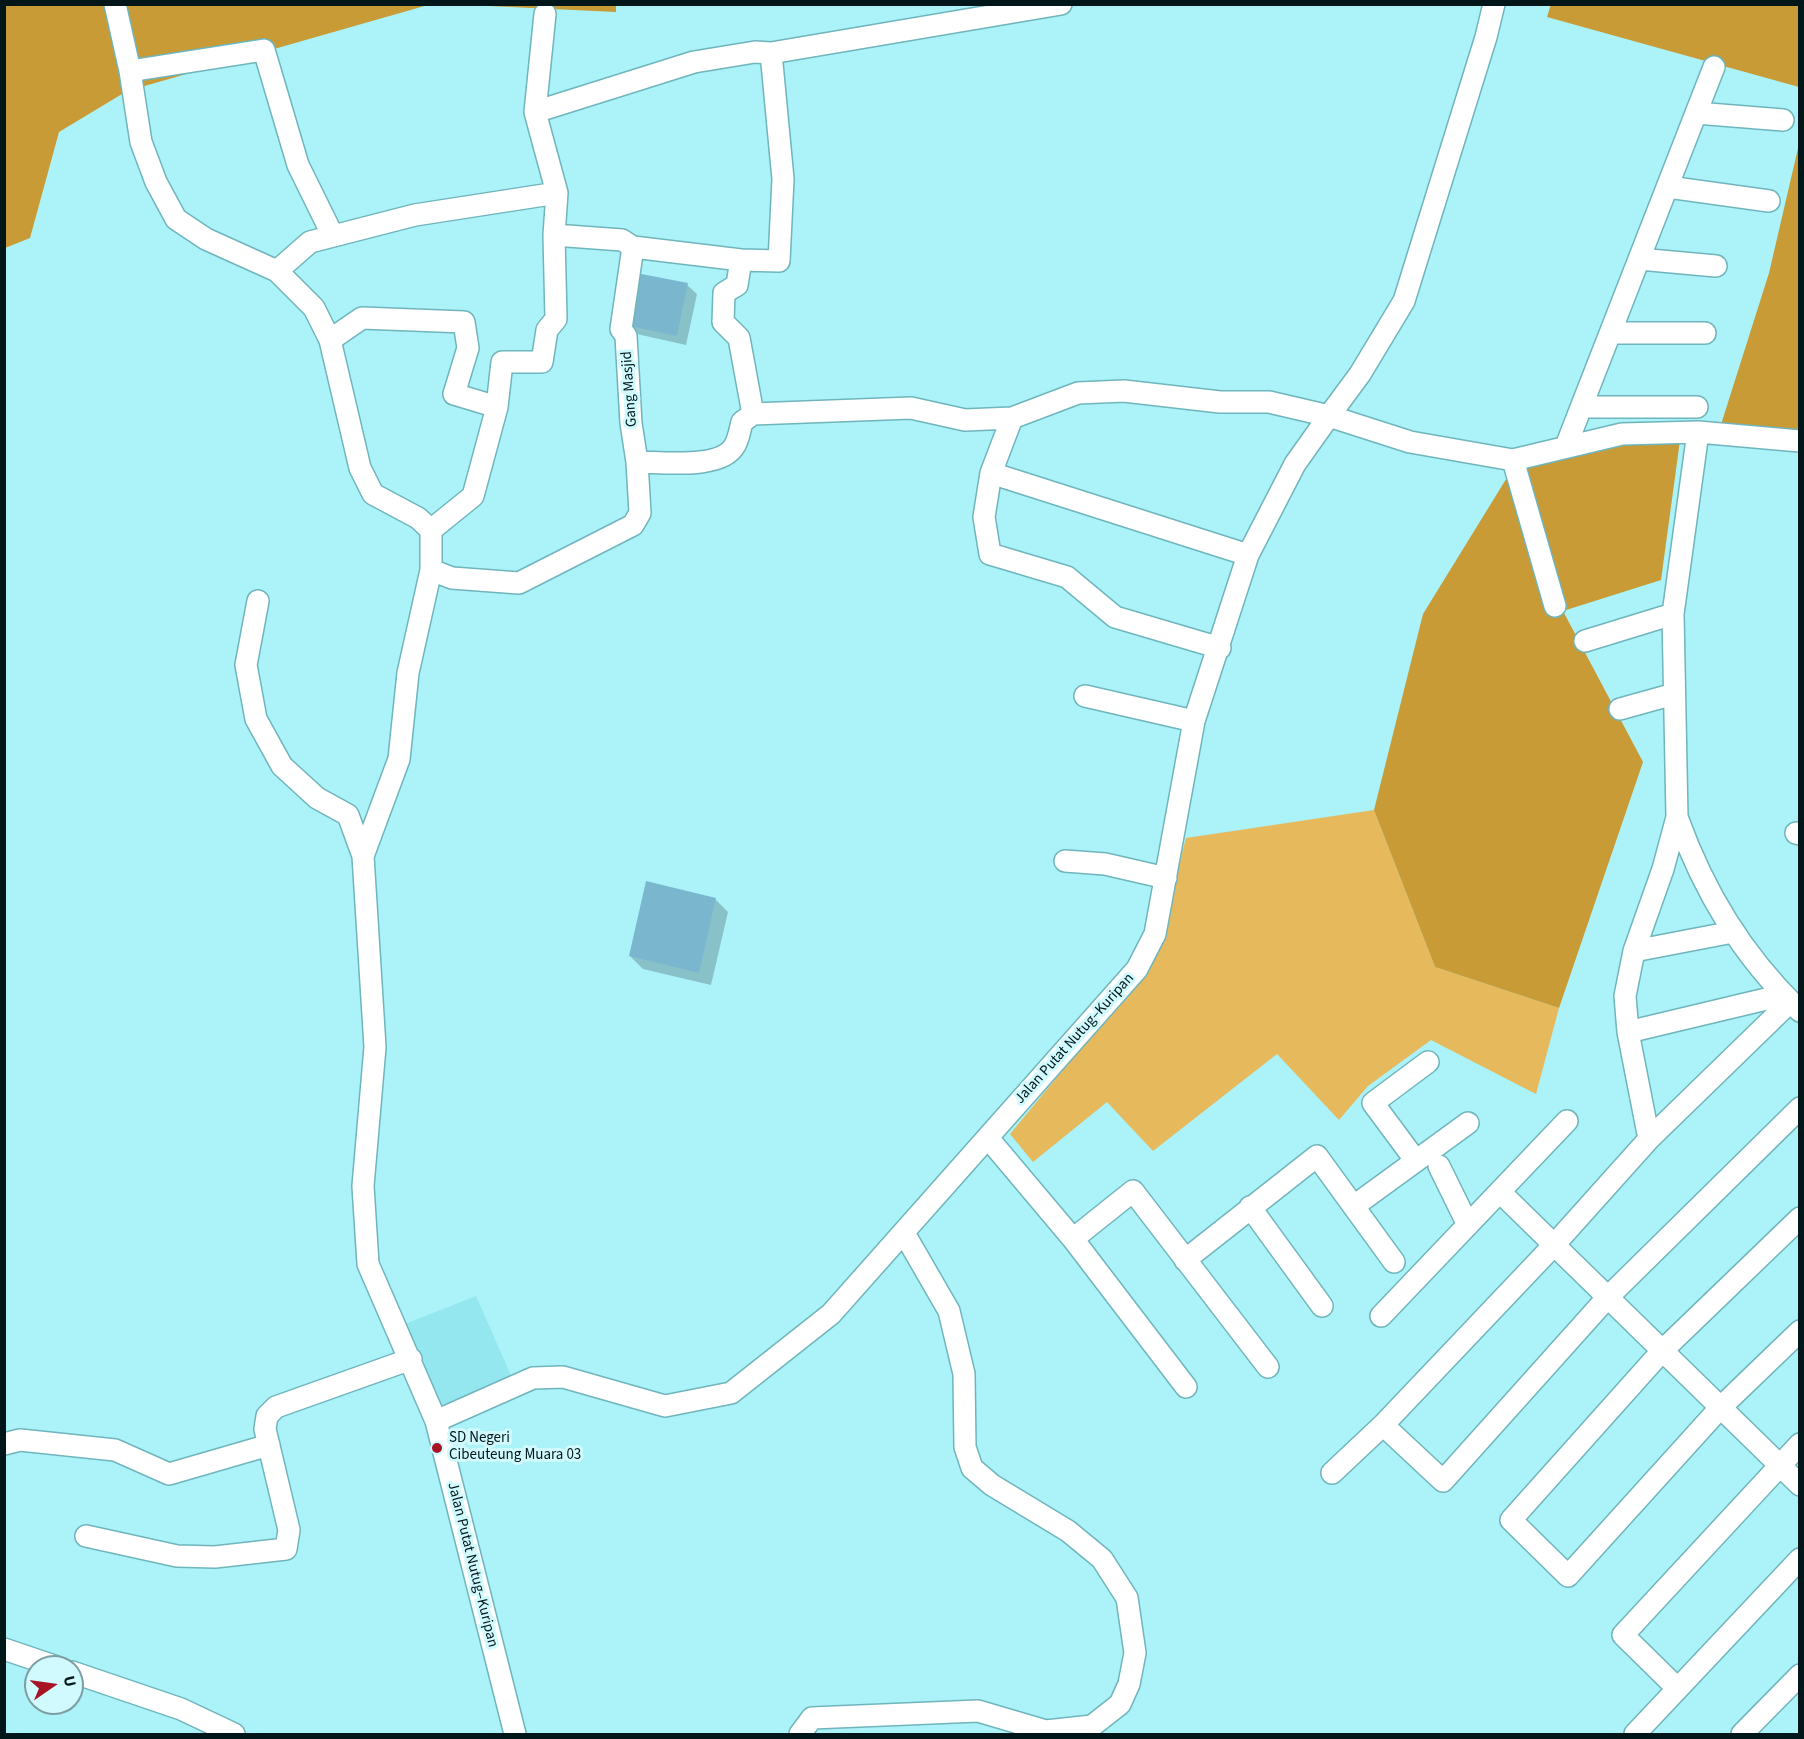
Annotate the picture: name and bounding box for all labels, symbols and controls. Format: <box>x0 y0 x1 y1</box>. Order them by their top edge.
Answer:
street label: Gang Masjid <box>618 350 642 428</box>
street label: Jalan Putat Nutug–Kuripan <box>1012 970 1138 1108</box>
place label: SD Negeri Cibeuteung Muara 03 <box>449 1430 581 1465</box>
marker: SD Negeri Cibeuteung Muara 03 <box>430 1441 444 1455</box>
street label: Jalan Putat Nutug–Kuripan <box>443 1481 501 1649</box>
north arrow <box>24 1655 84 1715</box>
text: U <box>58 1674 82 1689</box>

